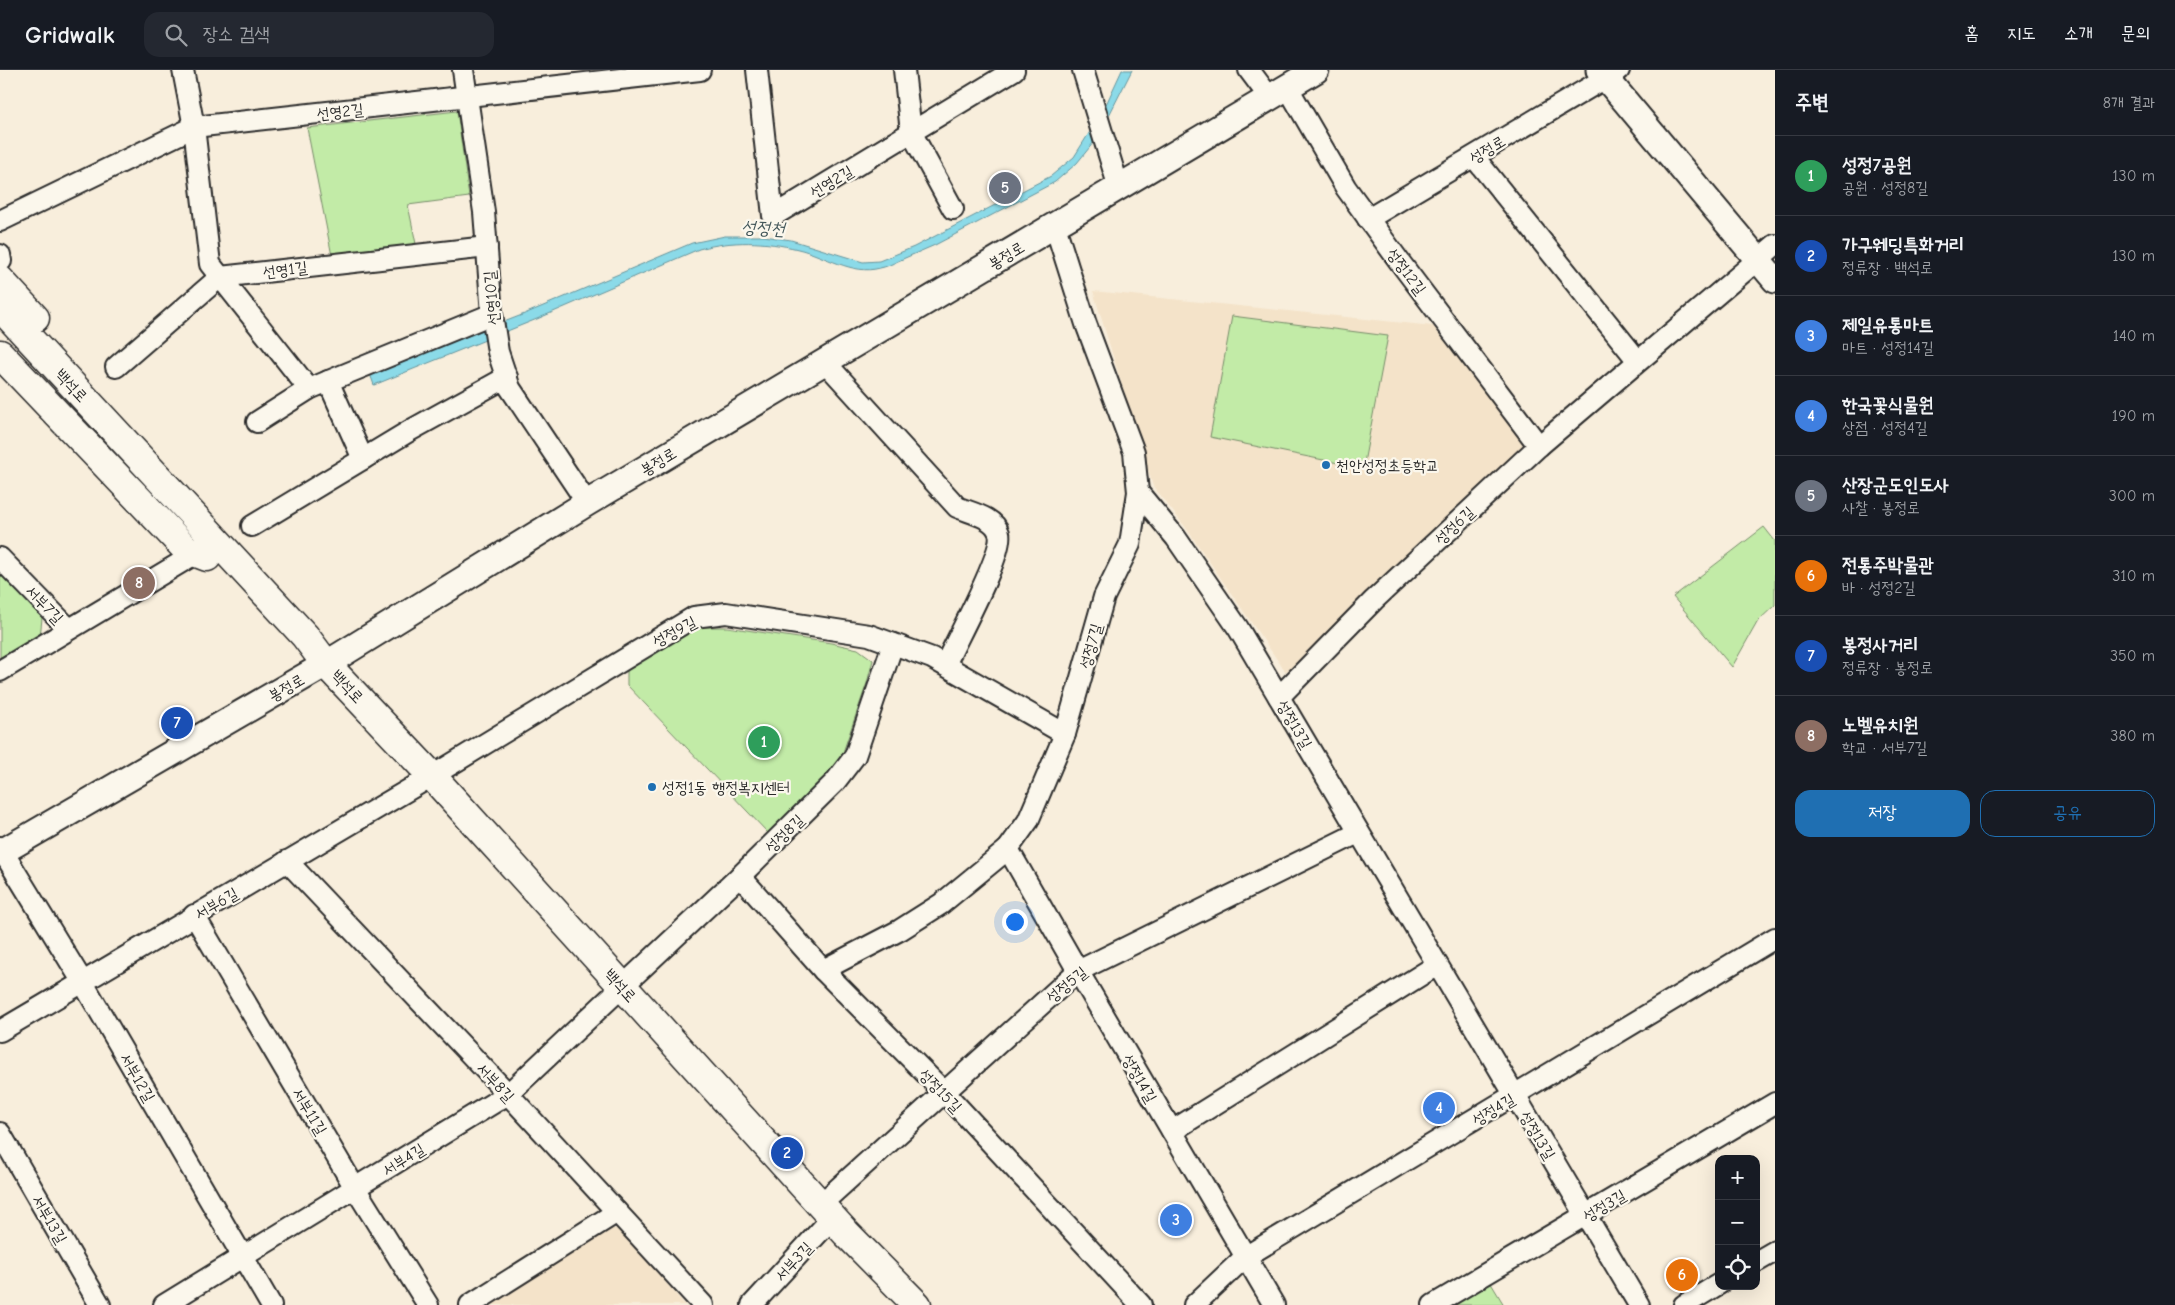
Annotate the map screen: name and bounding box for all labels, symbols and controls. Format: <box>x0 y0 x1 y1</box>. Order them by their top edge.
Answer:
search box <box>144 12 494 57</box>
text: Gridwalk <box>25 21 114 49</box>
icon: search <box>162 21 190 49</box>
text: 장소 검색 <box>202 23 270 45</box>
text: 홈 <box>1965 23 1979 44</box>
text: 지도 <box>2007 23 2036 44</box>
text: 소개 <box>2064 23 2093 44</box>
text: 문의 <box>2121 23 2150 44</box>
text: 주변 <box>1795 90 1829 114</box>
text: 8개 결과 <box>2103 94 2155 112</box>
street label: 선영2길 <box>316 101 365 123</box>
street label: 성정로 <box>1466 132 1509 168</box>
text: 성정7공원 <box>1842 154 1912 176</box>
street label: 선영2길 <box>807 162 856 202</box>
text: 1 <box>1808 167 1814 185</box>
text: 130 m <box>2112 167 2155 185</box>
pin: 5 <box>989 169 1021 207</box>
text: 공원 · 성정8길 <box>1842 179 1928 197</box>
water label: 성정천 <box>741 217 787 240</box>
text: 가구웨딩특화거리 <box>1842 234 1964 256</box>
street label: 봉정로 <box>985 238 1028 274</box>
street label: 성정12길 <box>1383 245 1430 298</box>
text: 2 <box>1807 247 1815 265</box>
text: 130 m <box>2112 247 2155 265</box>
street label: 선영1길 <box>262 258 309 282</box>
text: 정류장 · 백석로 <box>1842 259 1933 277</box>
street label: 선영10길 <box>481 270 503 326</box>
text: 제일유통마트 <box>1842 314 1934 336</box>
text: 3 <box>1807 327 1815 345</box>
text: 140 m <box>2113 327 2155 345</box>
text: 마트 · 성정14길 <box>1842 339 1934 357</box>
street label: 백석로 <box>52 365 91 406</box>
text: 한국꽃식물원 <box>1842 394 1934 416</box>
text: 4 <box>1807 407 1815 425</box>
text: 190 m <box>2112 407 2155 425</box>
text: 상점 · 성정4길 <box>1842 419 1928 437</box>
street label: 봉정로 <box>637 444 680 480</box>
place label: 천안성정초등학교 <box>1336 457 1439 475</box>
marker: 천안성정초등학교 <box>1320 459 1332 471</box>
text: 산장군도인도사 <box>1842 474 1949 496</box>
text: 5 <box>1807 487 1815 505</box>
text: 300 m <box>2109 487 2155 505</box>
text: 사찰 · 봉정로 <box>1842 499 1920 517</box>
street label: 성정6길 <box>1431 503 1478 548</box>
text: 전통주박물관 <box>1842 554 1934 576</box>
pin: 8 <box>123 564 155 602</box>
text: 6 <box>1807 567 1815 585</box>
text: 310 m <box>2112 567 2155 585</box>
text: 바 · 성정2길 <box>1842 579 1915 597</box>
street label: 서부7길 <box>22 582 67 628</box>
street label: 성정9길 <box>649 613 700 651</box>
street label: 성정7길 <box>1076 621 1106 671</box>
text: 봉정사거리 <box>1842 634 1918 656</box>
text: 7 <box>1807 647 1815 665</box>
text: 350 m <box>2110 647 2155 665</box>
text: 정류장 · 봉정로 <box>1842 659 1933 677</box>
street label: 백석로 <box>328 666 367 707</box>
street label: 봉정로 <box>265 670 308 705</box>
street label: 성정13길 <box>1273 697 1315 752</box>
pin: 7 <box>161 704 193 742</box>
text: 노벨유치원 <box>1842 714 1918 736</box>
pin: 1 <box>748 723 780 761</box>
text: 8 <box>1807 727 1815 745</box>
text: 380 m <box>2110 727 2155 745</box>
text: 학교 · 서부7길 <box>1842 739 1927 757</box>
place label: 성정1동 행정복지센터 <box>662 779 790 797</box>
marker: 성정1동 행정복지센터 <box>646 781 658 793</box>
button: 저장 <box>1795 790 1970 837</box>
button: 공유 <box>1980 790 2155 837</box>
street label: 성정8길 <box>762 811 808 856</box>
street label: 서부6길 <box>192 884 242 923</box>
your location <box>1002 909 1028 935</box>
street label: 성정5길 <box>1043 963 1091 1007</box>
street label: 백석로 <box>601 965 640 1006</box>
street label: 서부12길 <box>116 1050 158 1105</box>
street label: 성정14길 <box>1118 1051 1160 1106</box>
street label: 서부8길 <box>473 1059 518 1106</box>
street label: 성정15길 <box>915 1065 965 1116</box>
street label: 서부11길 <box>288 1085 330 1138</box>
pin: 4 <box>1423 1089 1455 1127</box>
street label: 성정4길 <box>1469 1090 1518 1130</box>
street label: 성정13길 <box>1516 1108 1559 1163</box>
pin: 2 <box>771 1134 803 1172</box>
street label: 서부4길 <box>379 1140 428 1180</box>
map controls <box>1715 1155 1760 1290</box>
button: + <box>1715 1155 1760 1200</box>
street label: 성정3길 <box>1580 1186 1629 1226</box>
street label: 서부13길 <box>28 1192 70 1247</box>
button: − <box>1715 1200 1760 1245</box>
pin: 3 <box>1160 1201 1192 1239</box>
street label: 서부3길 <box>771 1238 816 1285</box>
button: locate <box>1715 1245 1760 1290</box>
pin: 6 <box>1666 1256 1698 1294</box>

